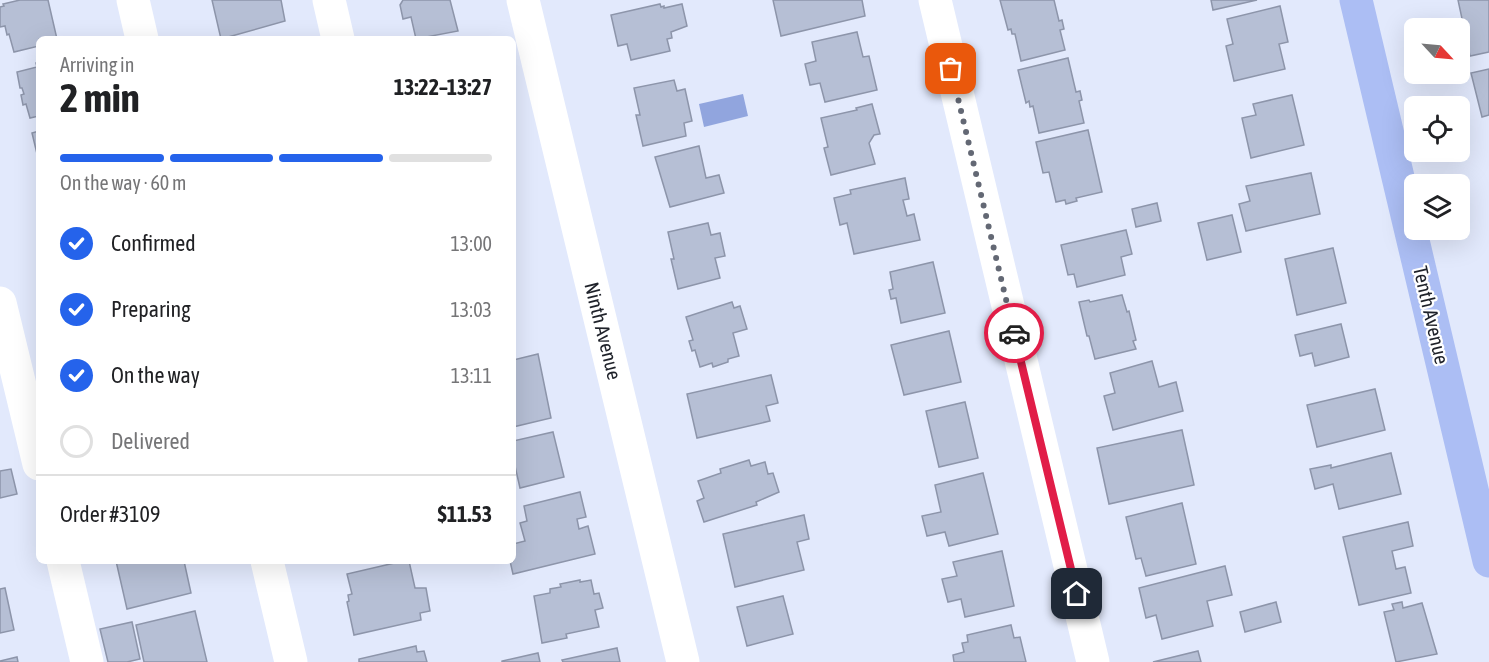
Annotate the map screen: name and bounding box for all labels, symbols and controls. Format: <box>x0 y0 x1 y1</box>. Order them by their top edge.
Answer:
north arrow <box>1404 18 1470 84</box>
map controls <box>1404 18 1470 240</box>
pin <box>925 43 976 94</box>
icon: bag <box>934 52 967 85</box>
text: Arriving in <box>60 53 134 76</box>
text: 13:22–13:27 <box>394 74 492 100</box>
text: 2 min <box>60 76 140 120</box>
button: locate <box>1404 96 1470 162</box>
text: On the way · 60 m <box>60 171 186 194</box>
button: layers <box>1404 174 1470 240</box>
icon: check <box>60 227 93 260</box>
text: Confirmed <box>111 230 196 256</box>
text: 13:00 <box>450 232 492 255</box>
street label: Tenth Avenue <box>1409 264 1454 366</box>
street label: Ninth Avenue <box>580 280 627 382</box>
icon: check <box>60 293 93 326</box>
text: Preparing <box>111 296 191 322</box>
text: 13:03 <box>450 298 492 321</box>
courier <box>984 303 1044 363</box>
icon: car <box>998 317 1031 350</box>
icon: check <box>60 359 93 392</box>
text: On the way <box>111 362 200 388</box>
text: 13:11 <box>451 364 492 387</box>
text: Delivered <box>111 428 190 454</box>
text: Order #3109 <box>60 501 160 527</box>
text: $11.53 <box>437 501 492 527</box>
pin <box>1051 568 1102 619</box>
icon: home <box>1060 577 1093 610</box>

